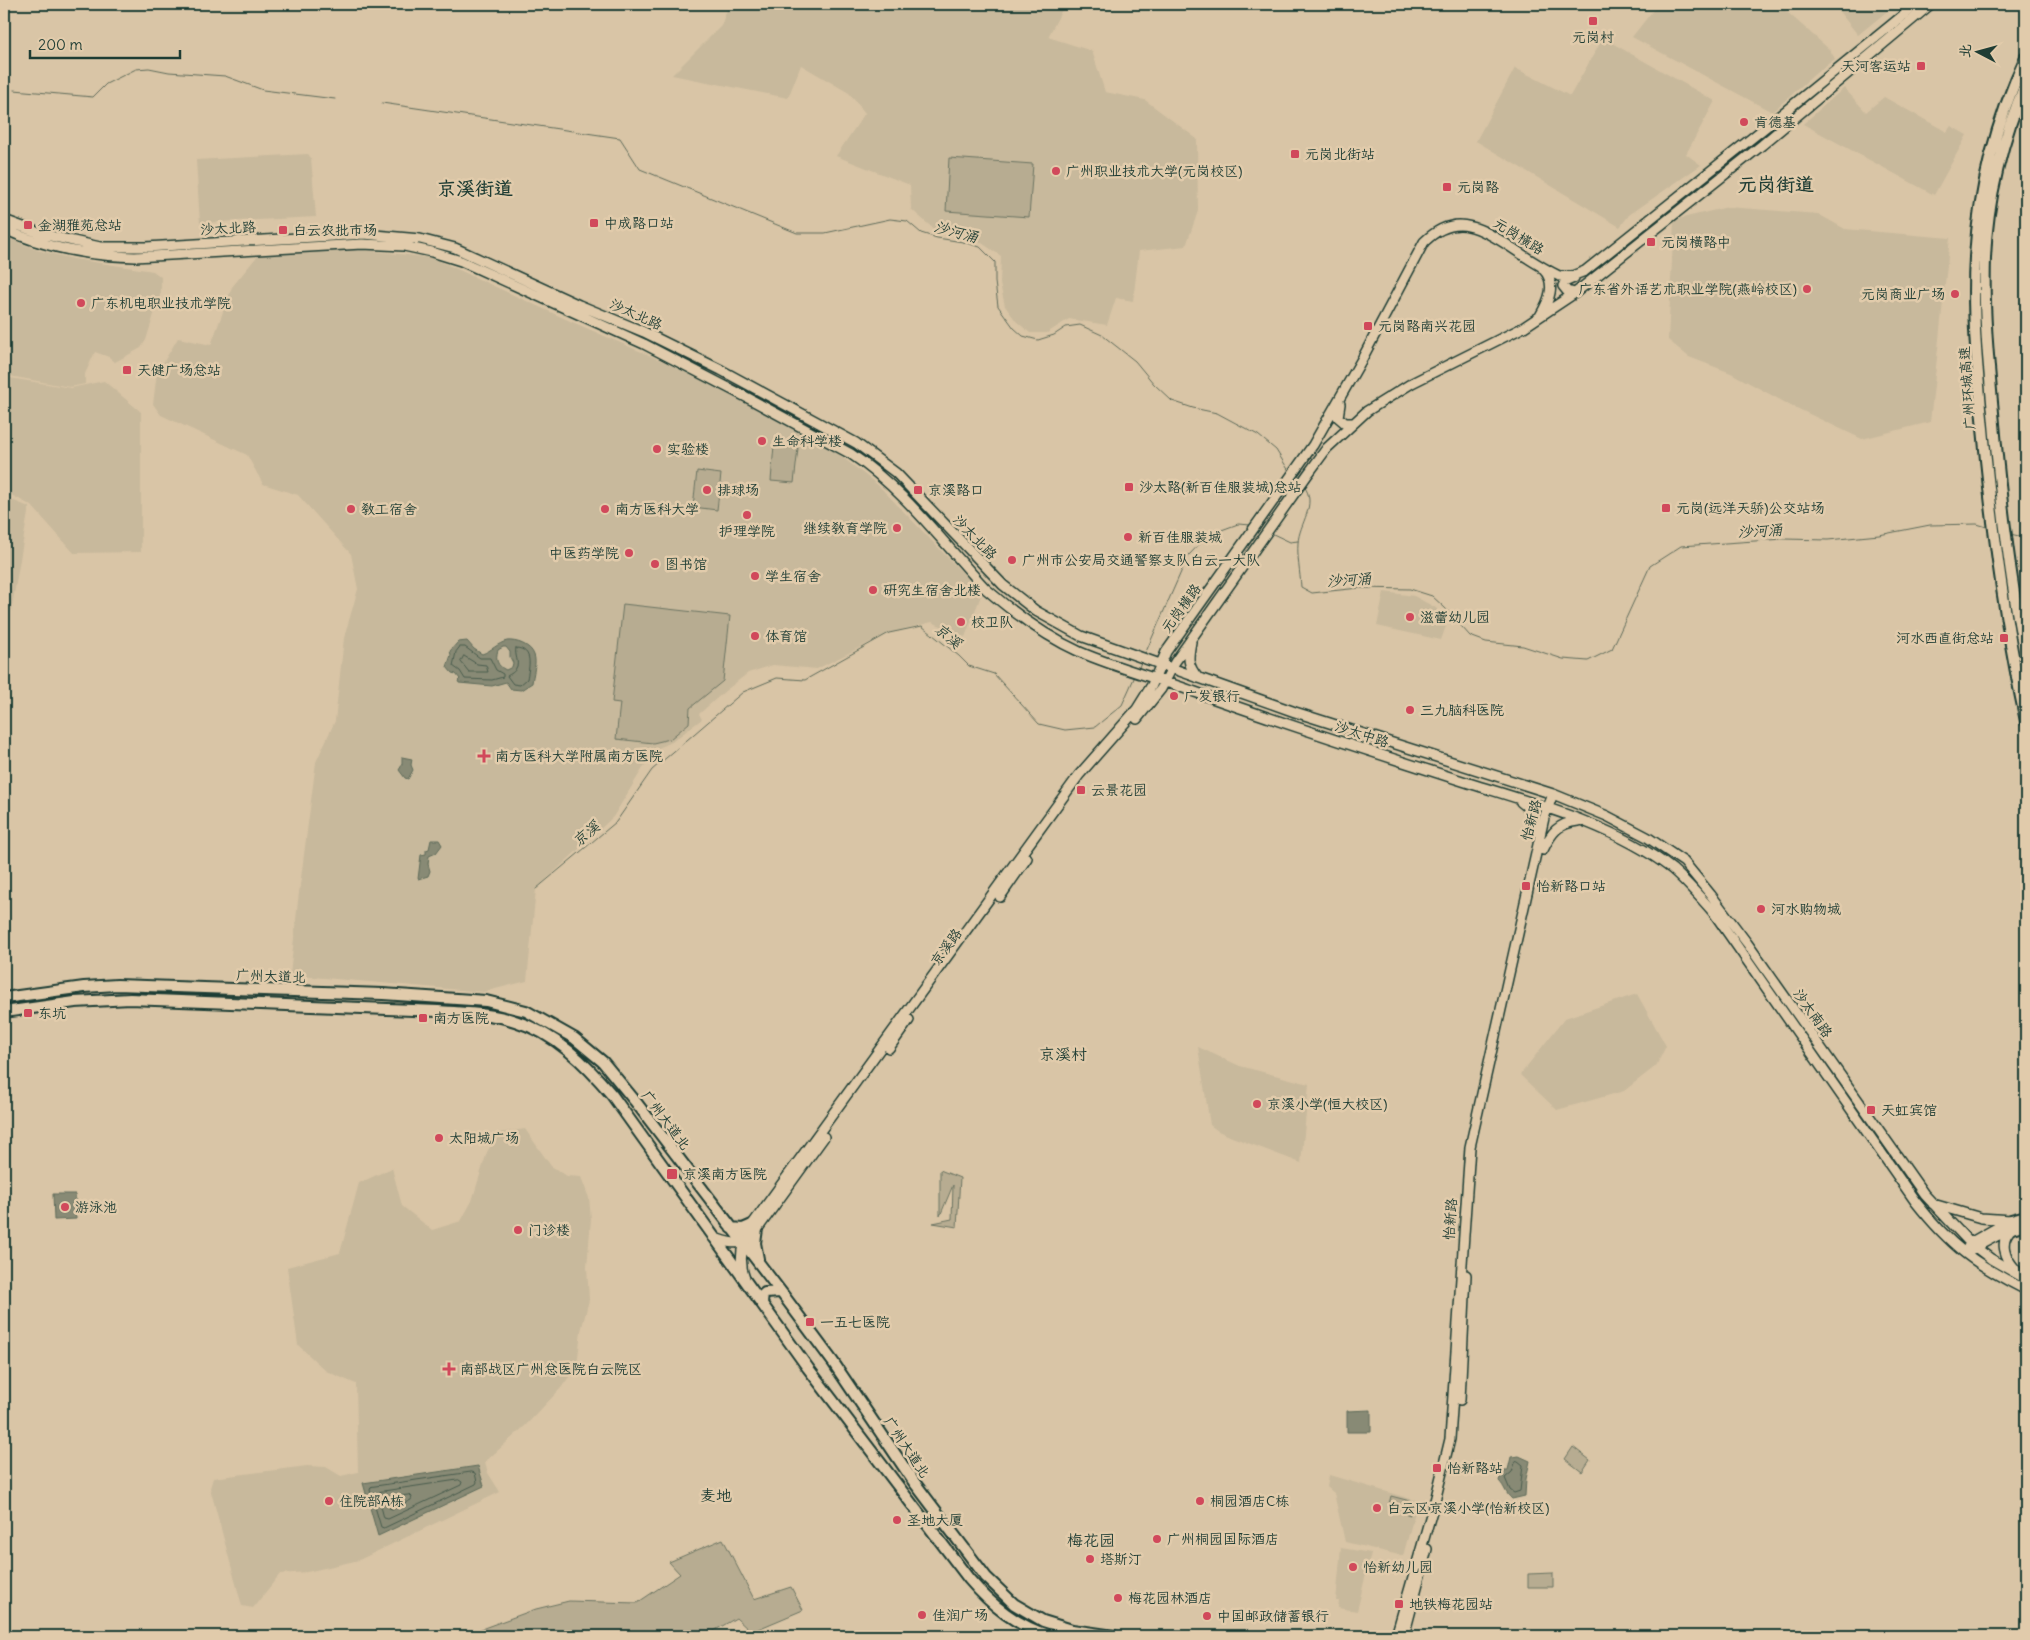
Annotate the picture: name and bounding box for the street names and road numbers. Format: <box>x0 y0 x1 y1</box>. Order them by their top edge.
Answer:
street label: 元岗横路 <box>1490 214 1548 258</box>
street label: 沙太北路 <box>200 218 256 238</box>
street label: 沙太北路 <box>607 294 665 334</box>
street label: 广州环城高速 <box>1955 345 1979 431</box>
street label: 沙太北路 <box>949 511 1001 563</box>
street label: 元岗横路 <box>1157 580 1205 636</box>
street label: 沙太中路 <box>1333 717 1391 751</box>
street label: 怡新路 <box>1517 797 1545 843</box>
street label: 京溪路 <box>926 925 966 969</box>
street label: 广州大道北 <box>236 966 306 986</box>
street label: 沙太南路 <box>1790 985 1836 1041</box>
street label: 广州大道北 <box>638 1087 694 1153</box>
street label: 怡新路 <box>1440 1197 1460 1241</box>
street label: 广州大道北 <box>880 1413 934 1481</box>

